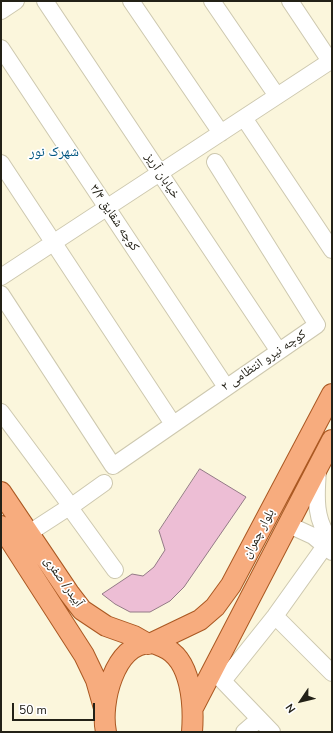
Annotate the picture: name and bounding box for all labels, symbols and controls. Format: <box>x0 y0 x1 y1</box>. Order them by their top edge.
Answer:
district label: شهرک نور <box>29 145 79 161</box>
street label: خیابان آریز <box>141 150 183 202</box>
street label: کوچه شقایق ۳/۴ <box>86 182 142 254</box>
street label: کوچه نیرو انتظامی ۲ <box>219 327 309 395</box>
street label: بلوار چمران <box>239 507 279 561</box>
street label: آبیدر/ صفری <box>40 554 86 610</box>
north arrow <box>281 681 321 721</box>
scale bar <box>14 695 97 721</box>
text: N <box>282 701 299 716</box>
text: 50 m <box>19 702 47 718</box>

